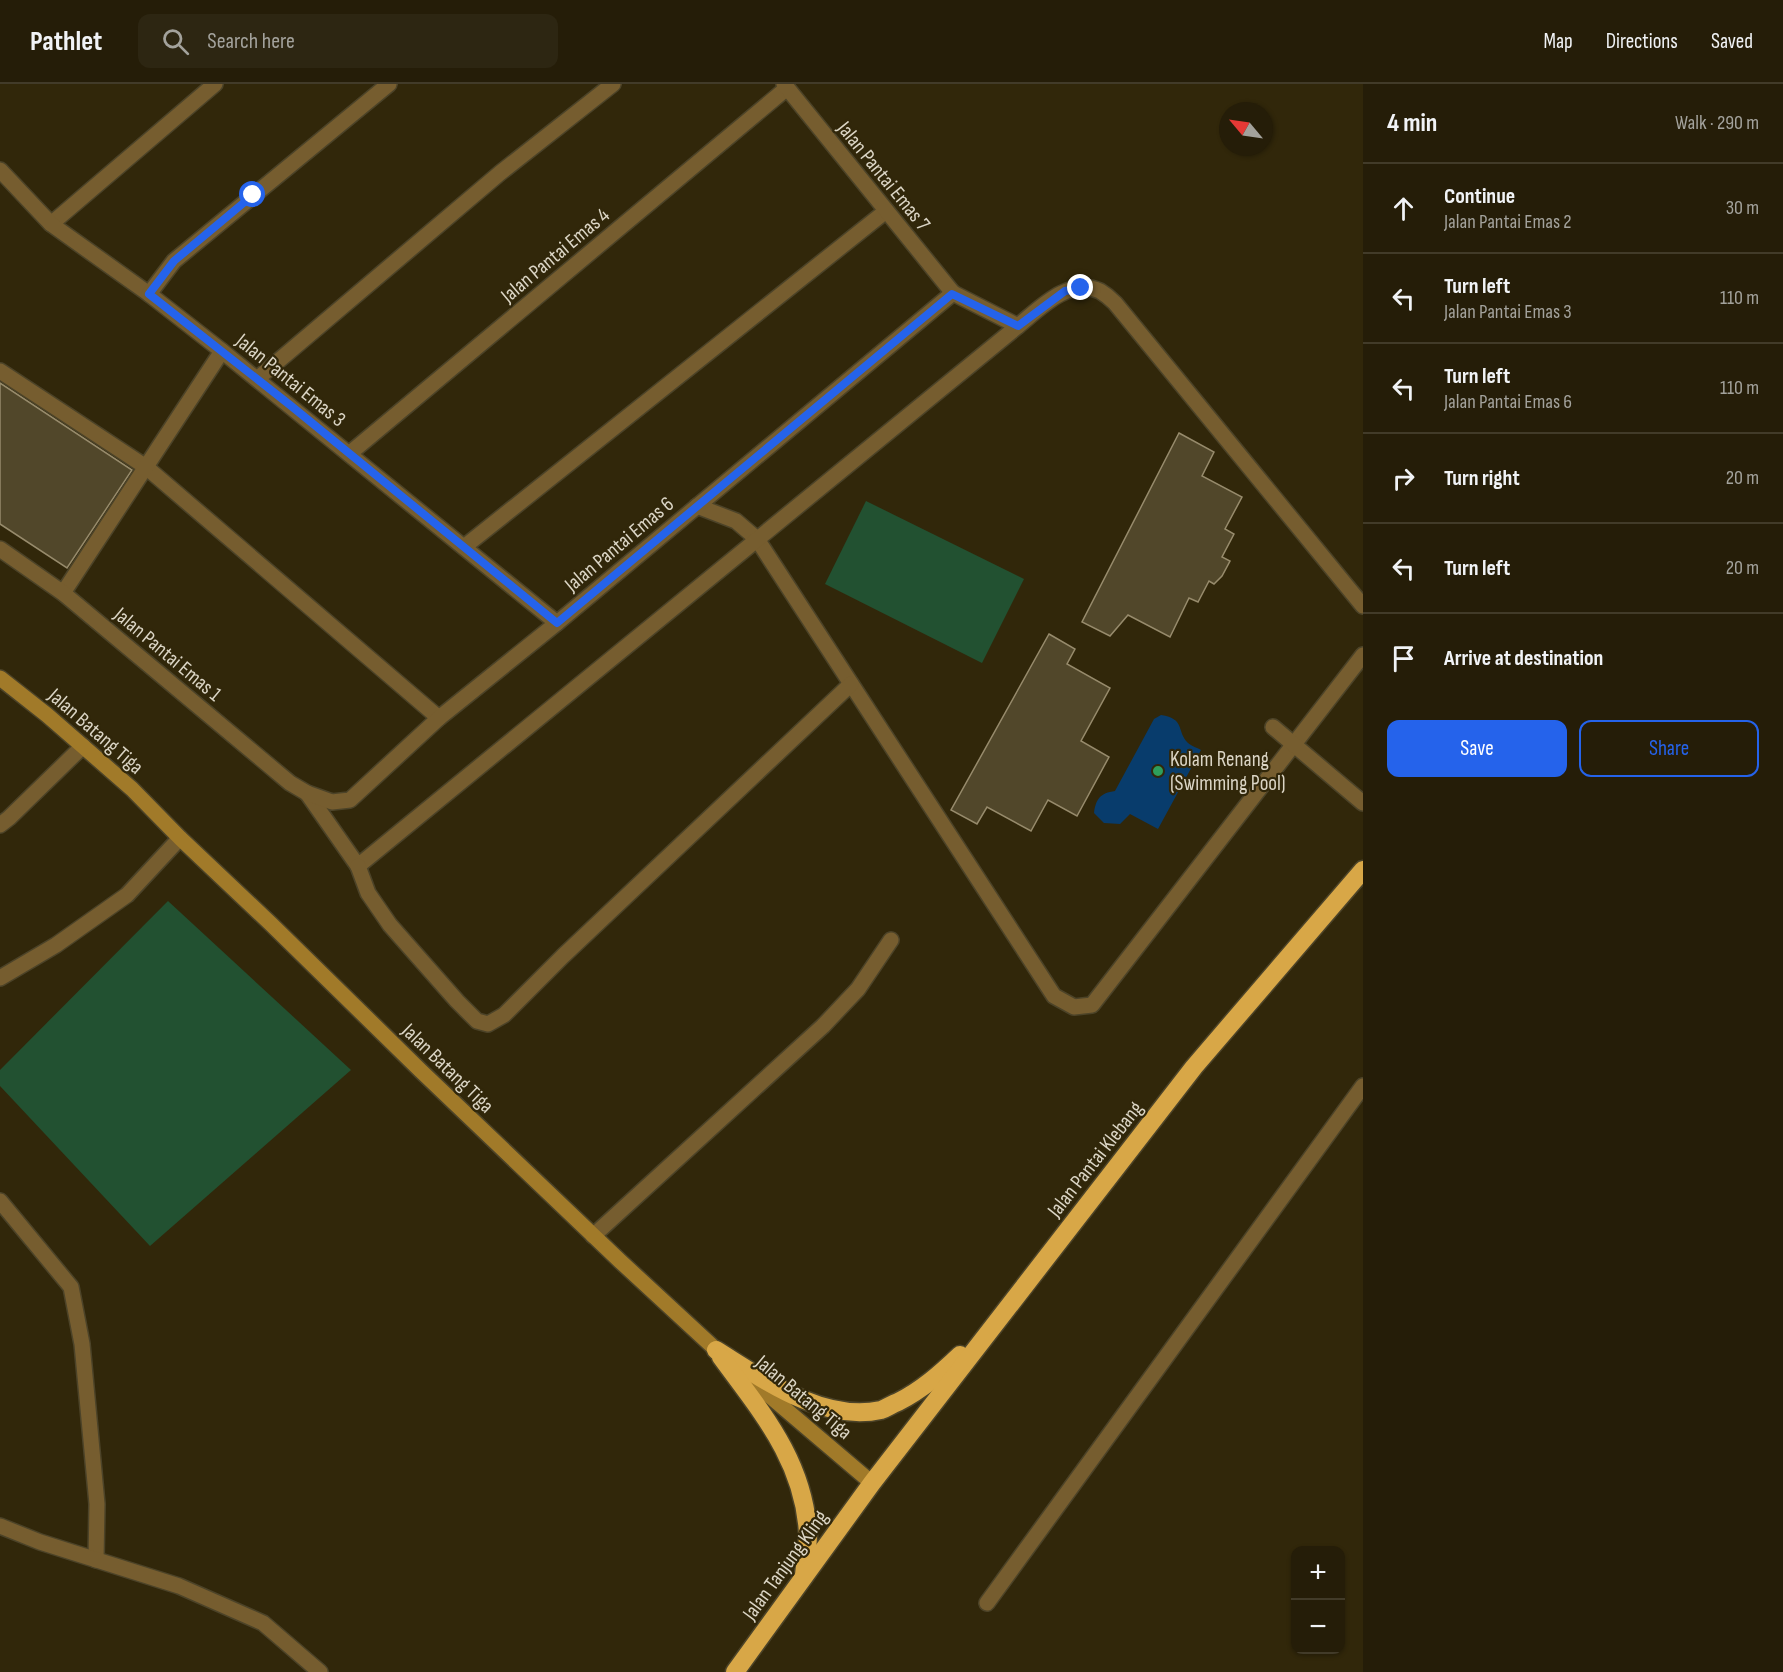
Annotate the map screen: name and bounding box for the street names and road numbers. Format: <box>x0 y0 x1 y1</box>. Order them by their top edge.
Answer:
street label: Jalan Pantai Emas 7 <box>831 116 936 237</box>
street label: Jalan Pantai Emas 4 <box>495 203 615 309</box>
street label: Jalan Pantai Emas 3 <box>230 328 351 432</box>
street label: Jalan Pantai Emas 6 <box>559 492 679 598</box>
street label: Jalan Pantai Emas 1 <box>108 602 227 707</box>
street label: Jalan Batang Tiga <box>42 683 148 779</box>
street label: Jalan Batang Tiga <box>396 1018 499 1118</box>
street label: Jalan Pantai Klebang <box>1042 1096 1148 1223</box>
street label: Jalan Batang Tiga <box>750 1349 857 1445</box>
street label: Jalan Tanjung Kling <box>737 1506 834 1626</box>

